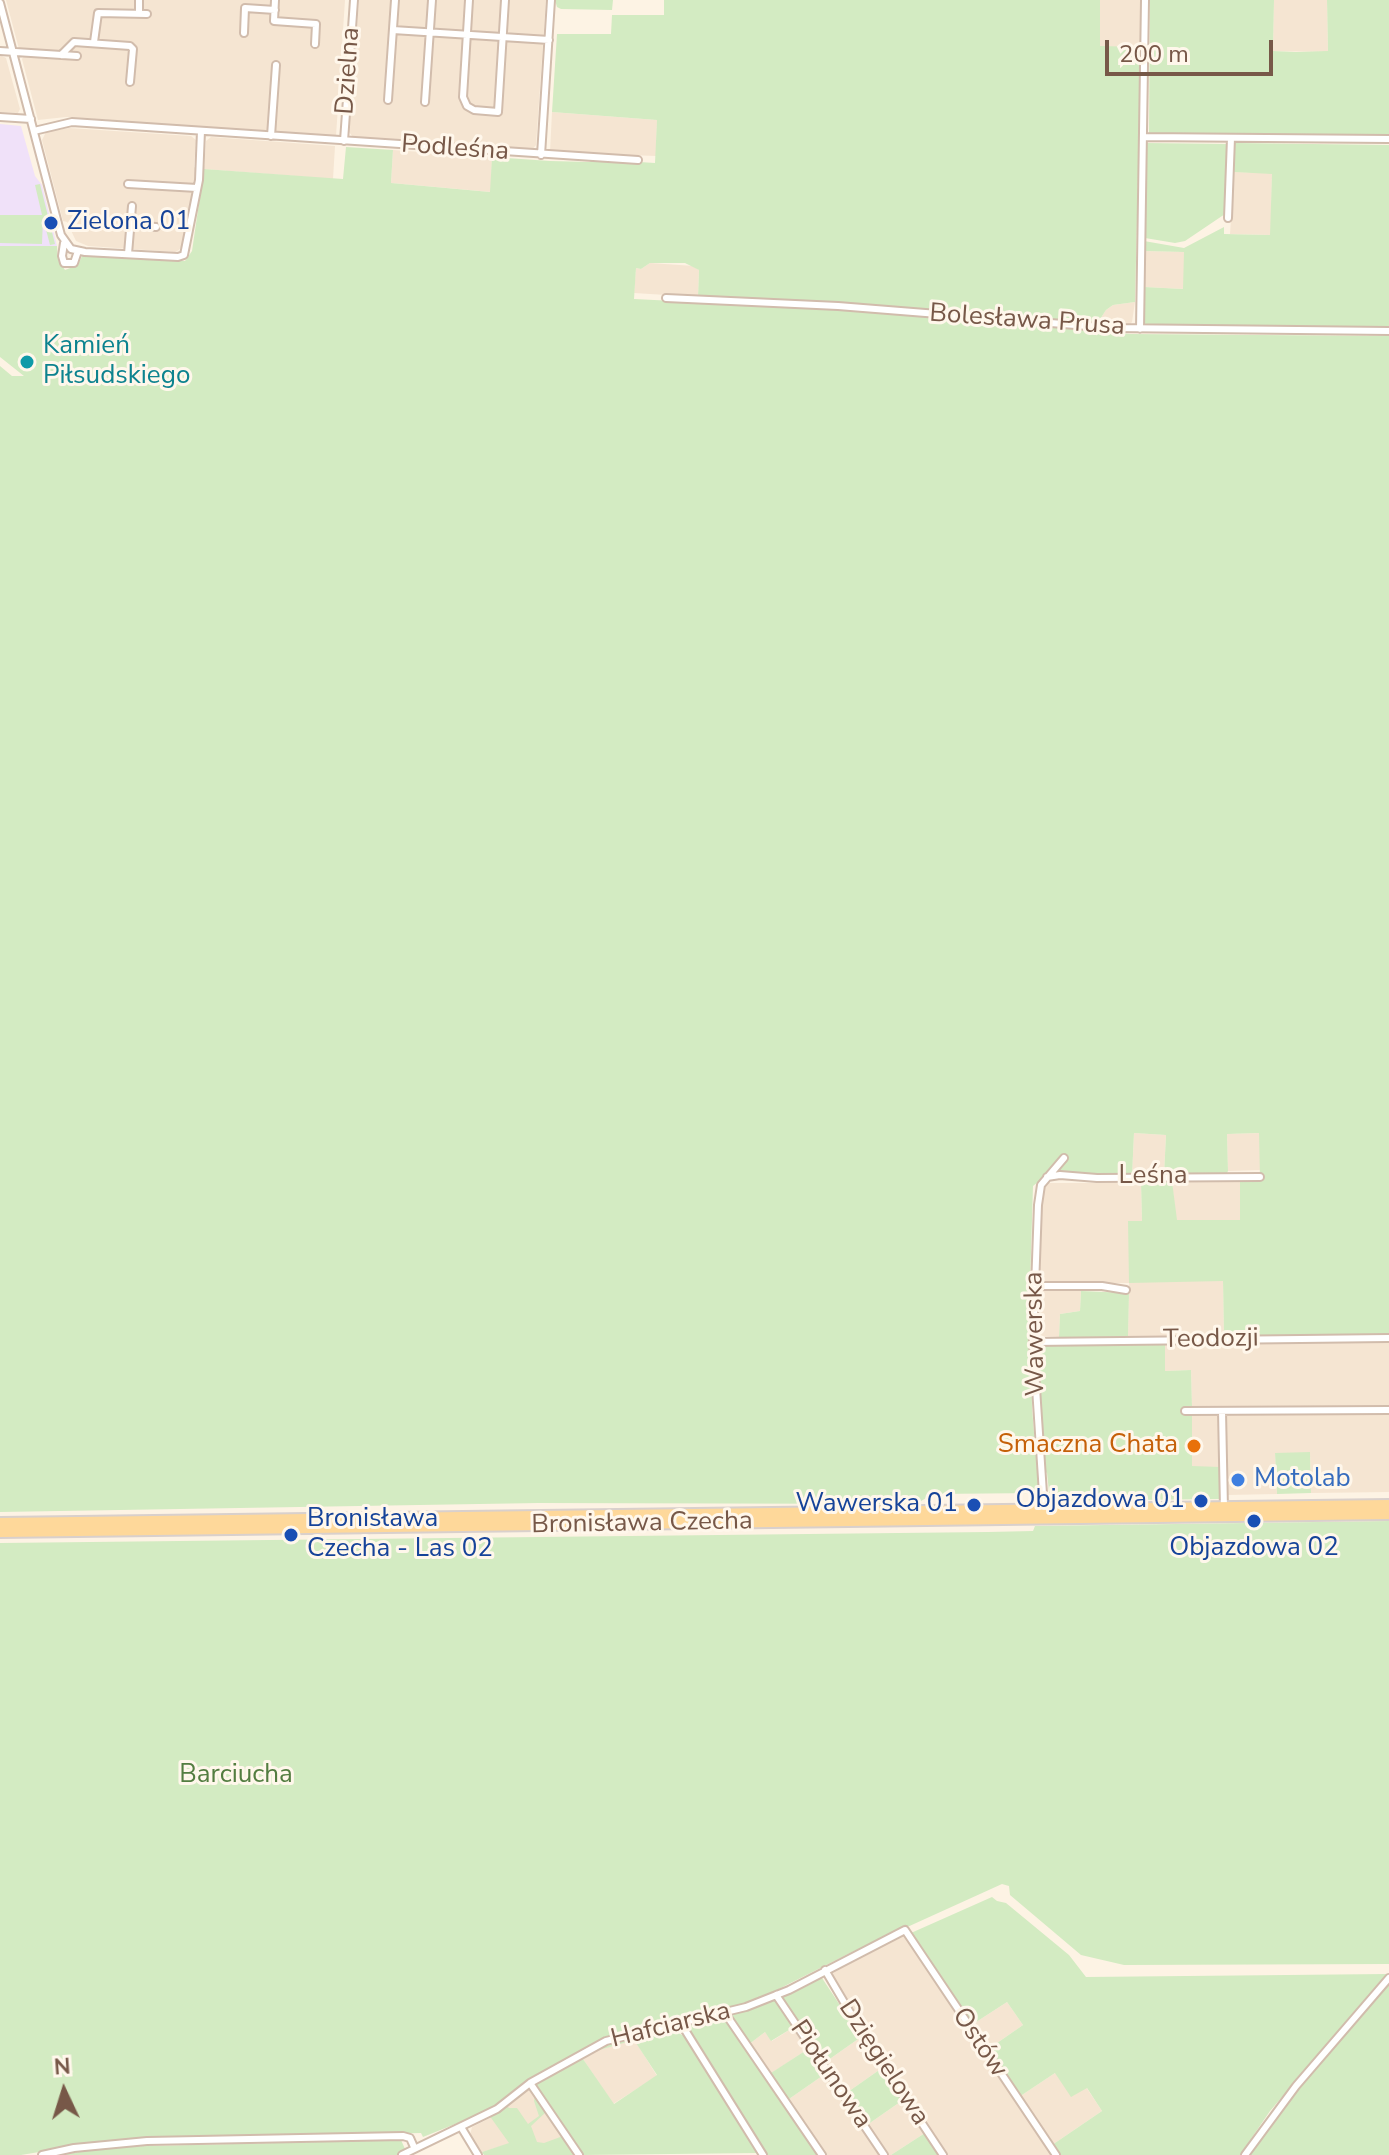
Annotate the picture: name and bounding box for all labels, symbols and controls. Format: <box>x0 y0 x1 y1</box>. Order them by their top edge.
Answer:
scale bar <box>1109 24 1277 74</box>
street label: Dzielna <box>330 26 368 116</box>
text: 200 m <box>1119 38 1189 70</box>
street label: Podleśna <box>400 130 510 168</box>
place label: Zielona 01 <box>67 207 191 239</box>
marker: Zielona 01 <box>42 214 60 232</box>
street label: Bolesława Prusa <box>928 299 1126 343</box>
place label: Kamień Piłsudskiego <box>43 331 190 392</box>
marker: Kamień Piłsudskiego <box>18 353 36 371</box>
street label: Leśna <box>1119 1161 1187 1193</box>
street label: Wawerska <box>1019 1271 1053 1397</box>
street label: Teodozji <box>1163 1324 1259 1356</box>
place label: Smaczna Chata <box>998 1430 1178 1462</box>
marker: Smaczna Chata <box>1185 1437 1203 1455</box>
place label: Motolab <box>1254 1464 1351 1496</box>
marker: Motolab <box>1229 1471 1247 1489</box>
place label: Objazdowa 01 <box>1016 1485 1185 1517</box>
place label: Wawerska 01 <box>795 1489 958 1521</box>
marker: Objazdowa 01 <box>1192 1492 1210 1510</box>
marker: Wawerska 01 <box>965 1496 983 1514</box>
place label: Bronisława Czecha - Las 02 <box>307 1504 493 1566</box>
street label: Bronisława Czecha <box>531 1506 753 1542</box>
marker: Objazdowa 02 <box>1245 1512 1263 1530</box>
marker: Bronisława Czecha - Las 02 <box>282 1526 300 1544</box>
place label: Objazdowa 02 <box>1169 1533 1339 1565</box>
park label: Barciucha <box>179 1760 293 1792</box>
street label: Dzięgielowa <box>831 1994 935 2132</box>
street label: Hafciarska <box>608 1996 734 2056</box>
street label: Ostów <box>944 2002 1014 2084</box>
street label: Piołunowa <box>782 2015 878 2135</box>
north arrow <box>24 2051 104 2131</box>
text: N <box>53 2052 72 2083</box>

